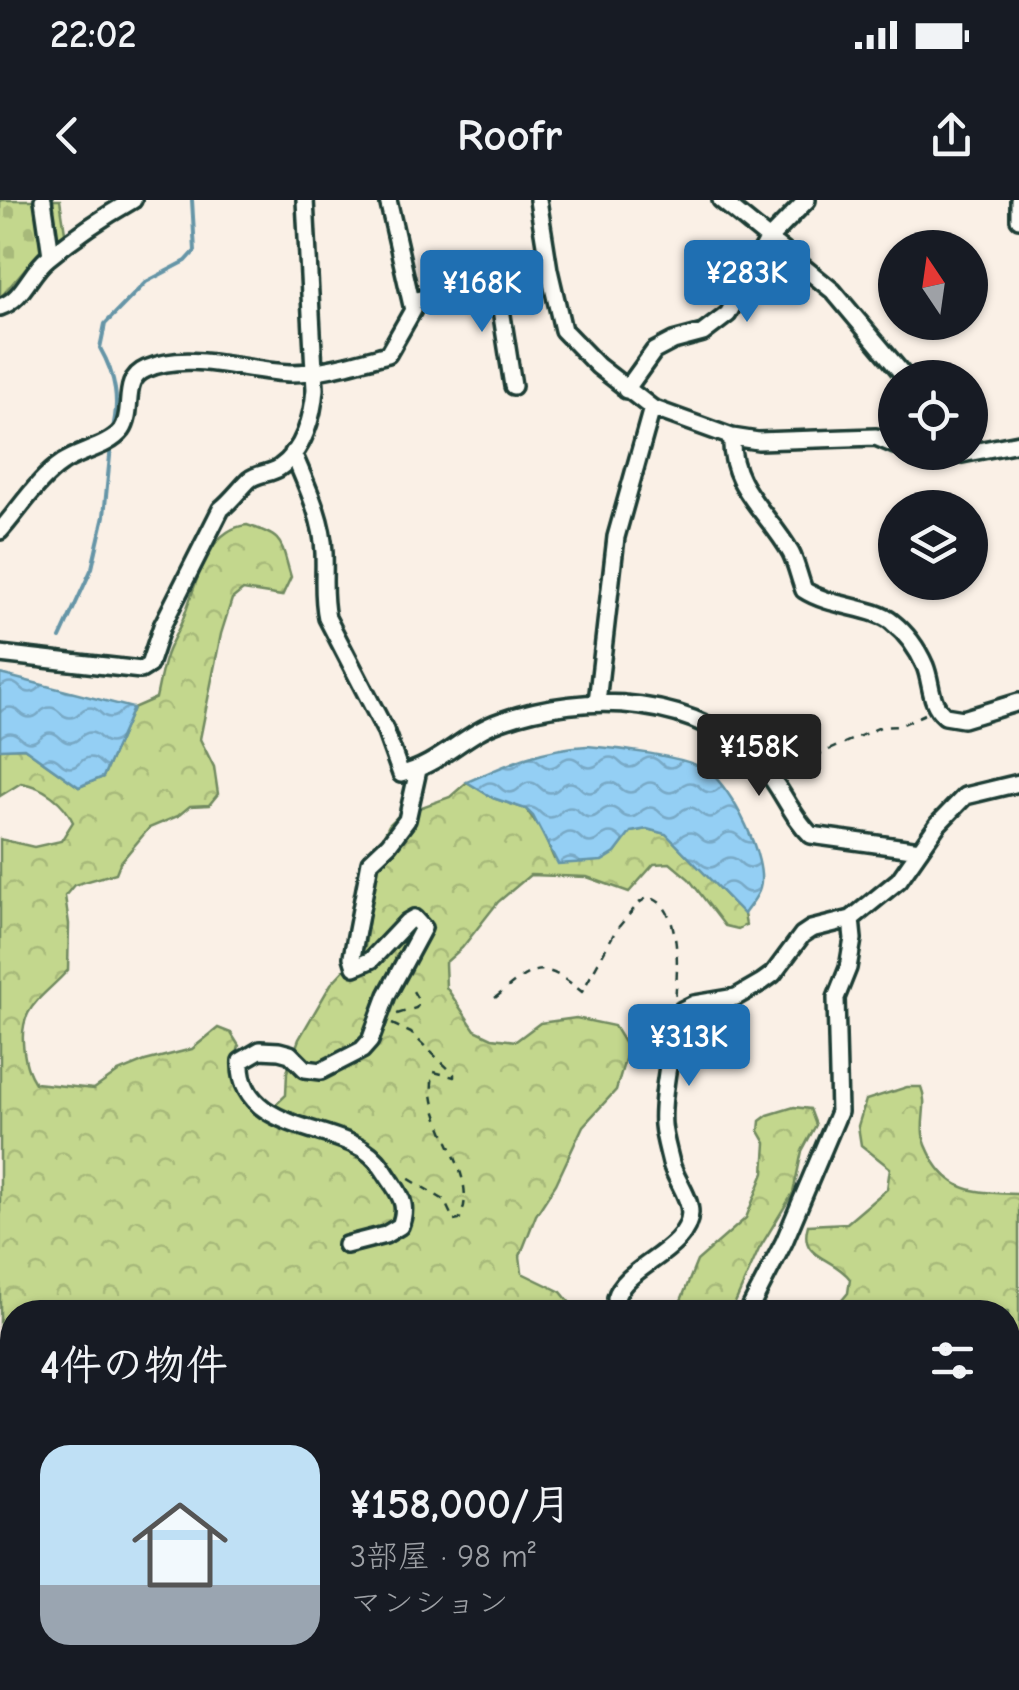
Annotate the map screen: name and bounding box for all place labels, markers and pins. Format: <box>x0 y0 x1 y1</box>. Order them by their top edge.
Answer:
pin: ¥283K <box>677 240 817 325</box>
pin: ¥168K <box>412 250 552 335</box>
pin: ¥158K <box>689 714 829 799</box>
pin: ¥313K <box>619 1004 759 1089</box>

